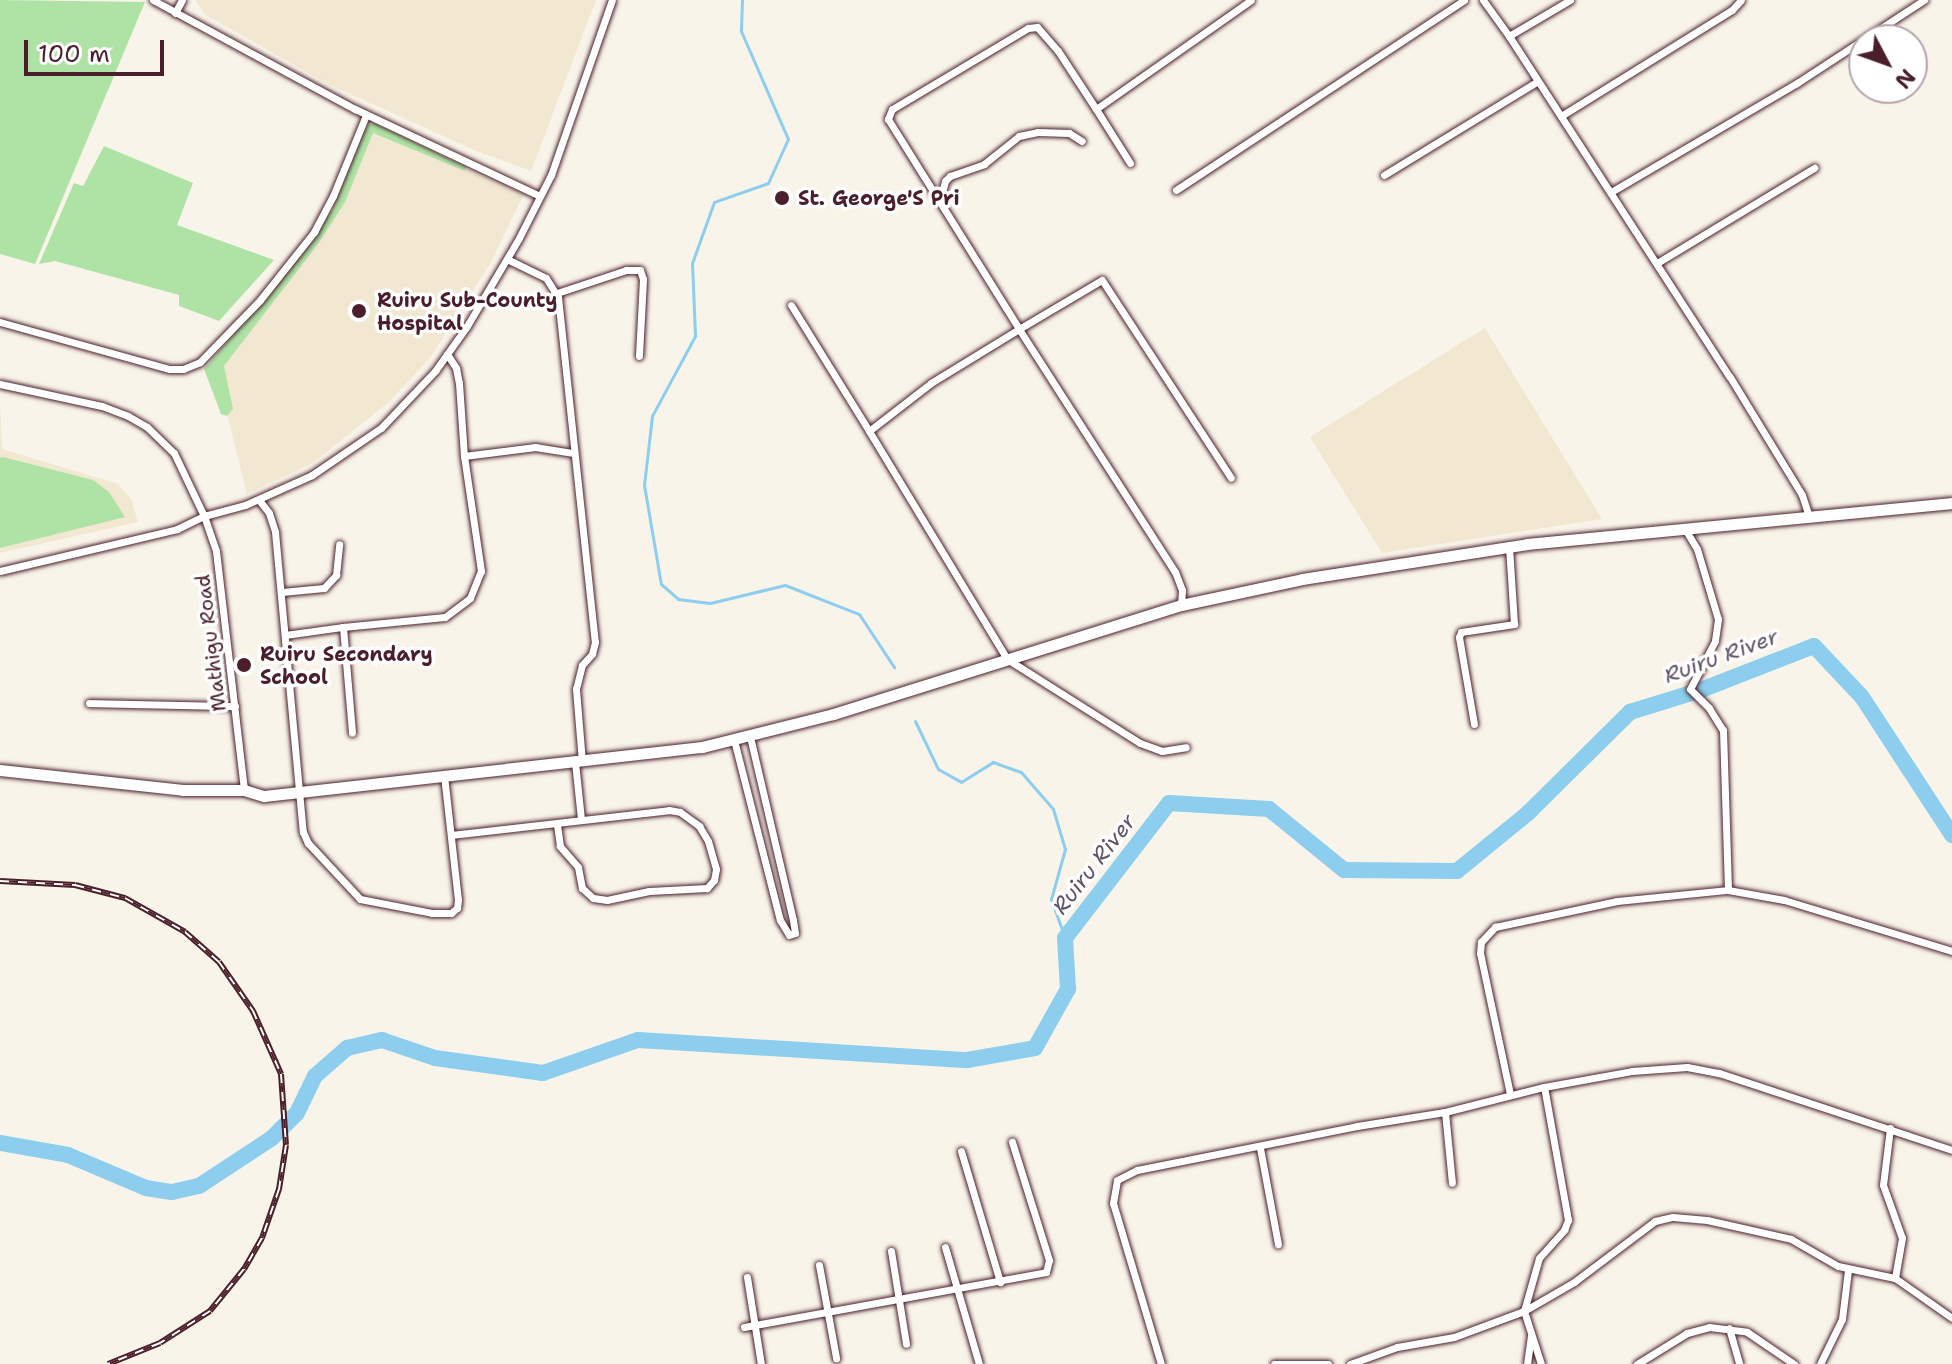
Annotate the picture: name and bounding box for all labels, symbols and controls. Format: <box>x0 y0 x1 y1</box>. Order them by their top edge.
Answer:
scale bar <box>28 24 168 74</box>
north arrow <box>1848 24 1928 104</box>
text: 100 m <box>38 38 110 70</box>
text: N <box>1888 63 1922 95</box>
place label: St. George'S Pri <box>798 186 960 210</box>
marker: St. George'S Pri <box>773 189 791 207</box>
place label: Ruiru Sub-County Hospital <box>377 288 558 335</box>
marker: Ruiru Sub-County Hospital <box>348 300 370 322</box>
street label: Mathigu Road <box>191 573 231 713</box>
water label: Ruiru River <box>1660 623 1782 689</box>
place label: Ruiru Secondary School <box>260 642 433 689</box>
marker: Ruiru Secondary School <box>235 656 253 674</box>
water label: Ruiru River <box>1047 809 1141 919</box>

